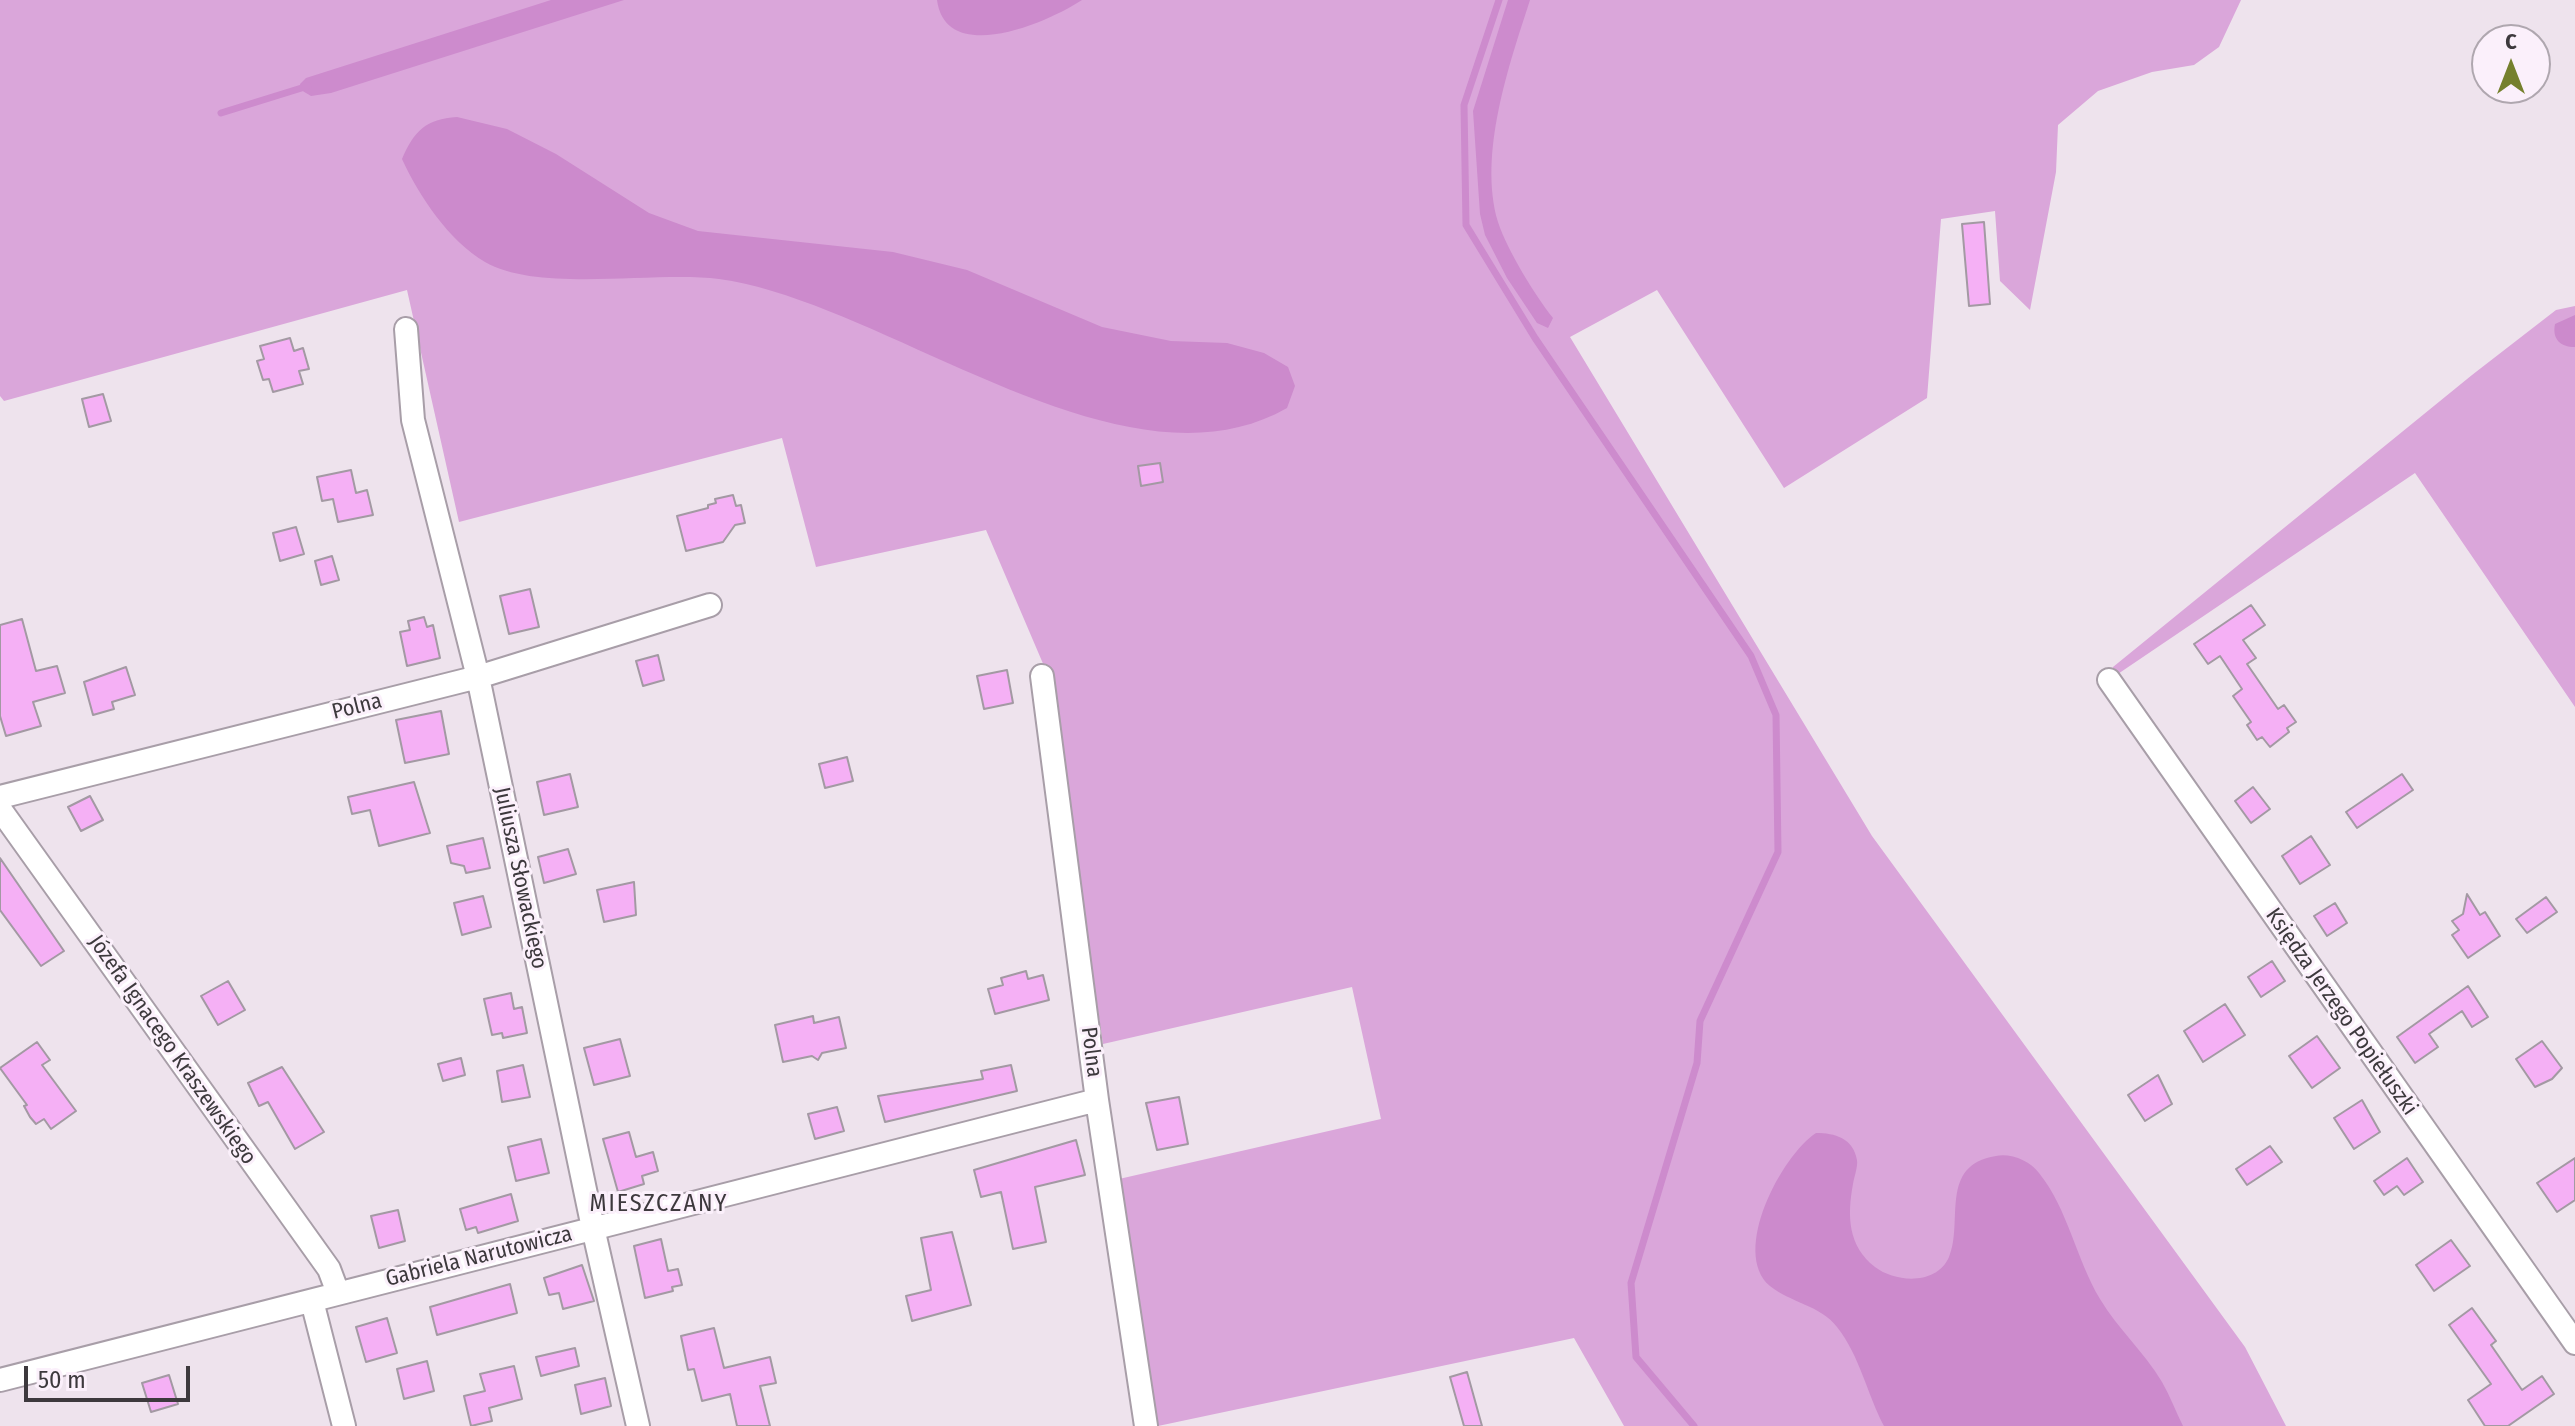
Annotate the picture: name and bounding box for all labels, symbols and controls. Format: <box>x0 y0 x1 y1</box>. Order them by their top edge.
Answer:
north arrow <box>2471 24 2551 104</box>
text: С <box>2505 28 2517 55</box>
street label: Polna <box>329 688 385 726</box>
street label: Juliusza Słowackiego <box>488 785 552 971</box>
street label: Księdza Jerzego Popiełuszki <box>2260 904 2422 1120</box>
street label: Józefa Ignacego Kraszewskiego <box>83 930 261 1170</box>
street label: Polna <box>1075 1025 1107 1079</box>
district label: MIESZCZANY <box>589 1190 729 1218</box>
street label: Gabriela Narutowicza <box>383 1221 575 1293</box>
scale bar <box>28 1350 194 1400</box>
text: 50 m <box>38 1366 86 1394</box>

